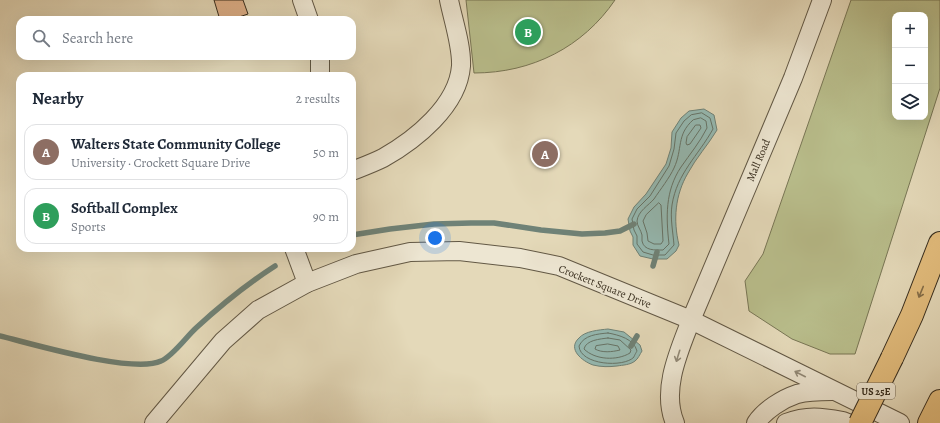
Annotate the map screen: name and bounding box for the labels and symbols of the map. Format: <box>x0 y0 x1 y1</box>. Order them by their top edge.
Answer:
pin: B <box>515 17 541 47</box>
street label: Mall Road <box>743 137 774 184</box>
pin: A <box>532 139 558 169</box>
your location <box>425 228 445 248</box>
street label: Crockett Square Drive <box>556 261 653 312</box>
one-way arrow <box>917 286 925 298</box>
one-way arrow <box>674 350 681 363</box>
one-way arrow <box>794 370 806 377</box>
road number: US 25E <box>857 383 895 399</box>

